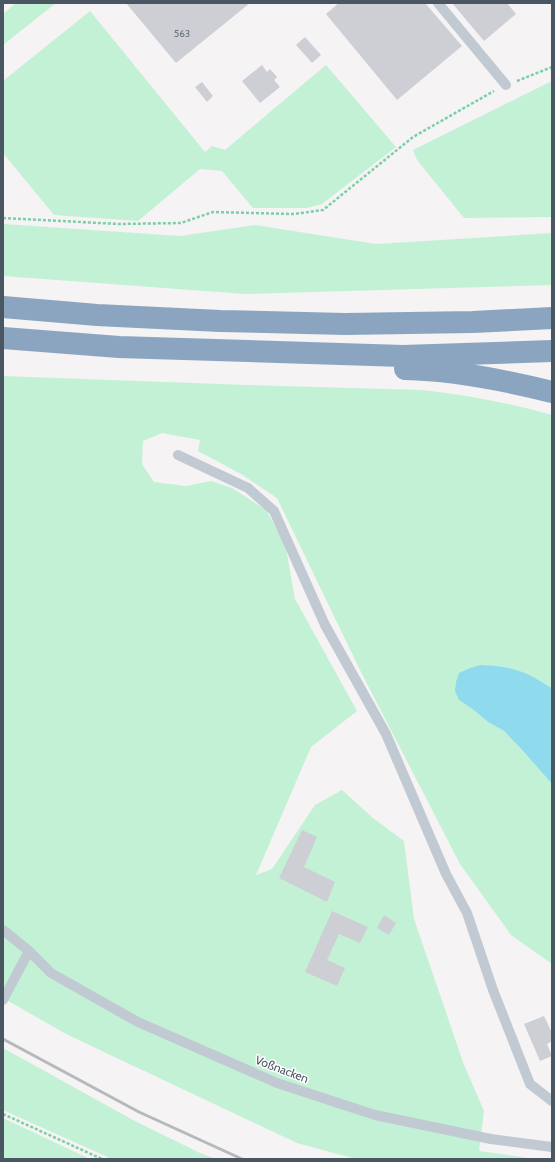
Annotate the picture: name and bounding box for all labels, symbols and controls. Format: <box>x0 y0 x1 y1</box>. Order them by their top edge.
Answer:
house number: 563 <box>174 27 190 40</box>
street label: Voßnacken <box>253 1052 311 1086</box>

